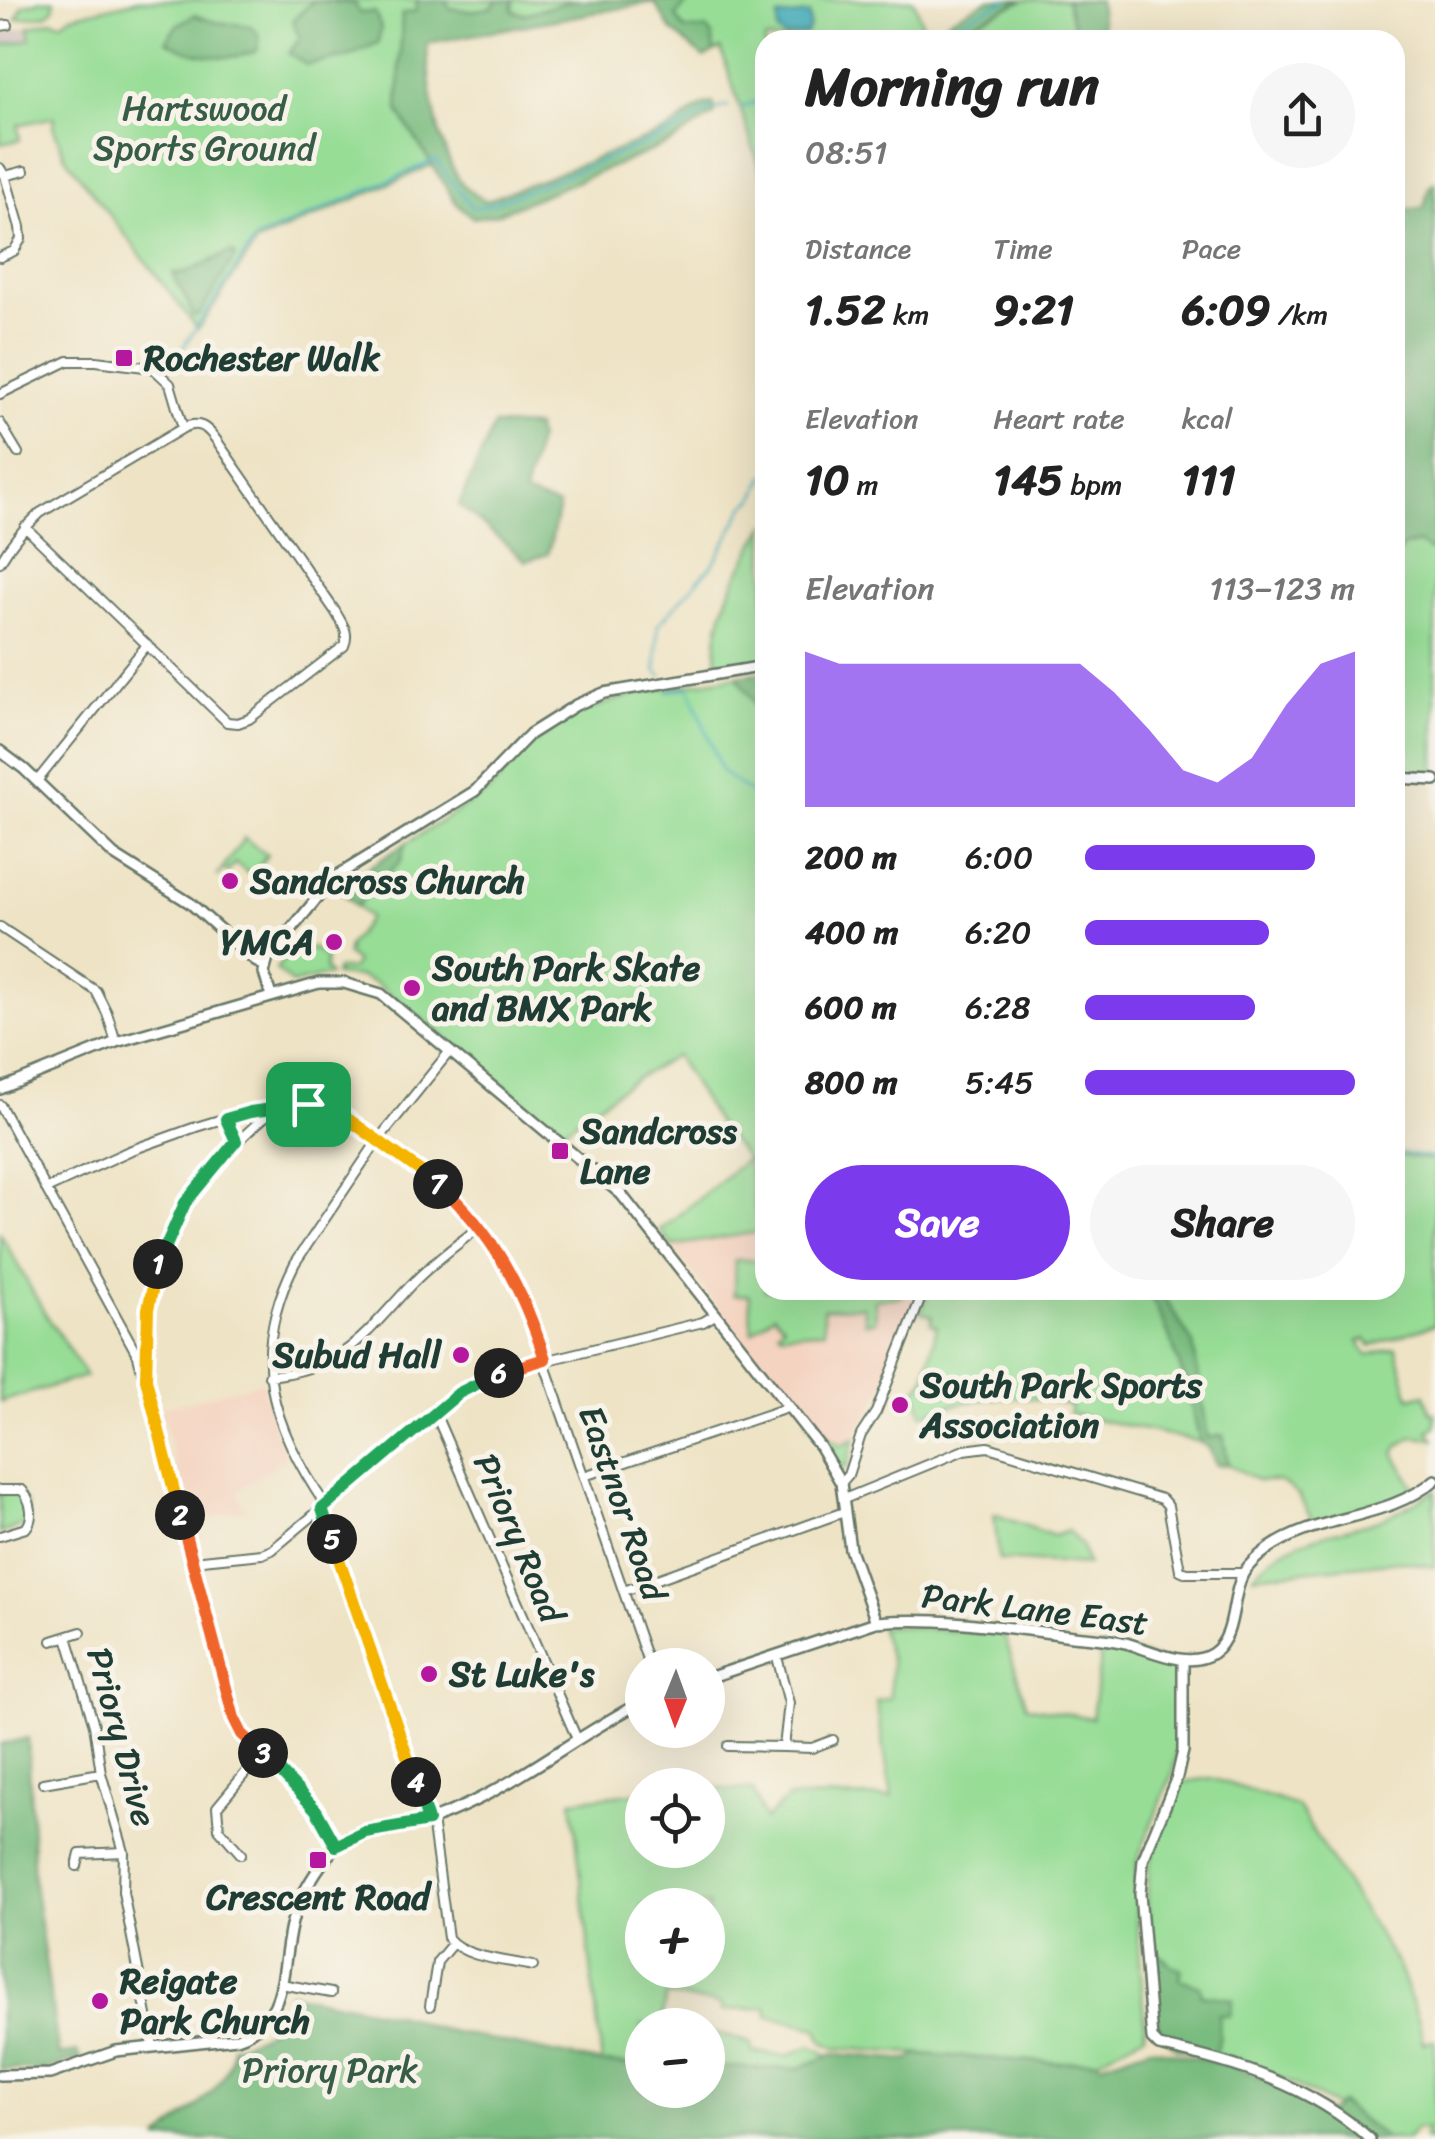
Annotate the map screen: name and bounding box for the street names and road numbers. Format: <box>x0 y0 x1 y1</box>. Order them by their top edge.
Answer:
street label: Eastnor Road <box>561 1397 686 1612</box>
street label: Priory Road <box>455 1444 584 1635</box>
street label: Park Lane East <box>918 1564 1152 1654</box>
street label: Priory Drive <box>68 1640 176 1834</box>

